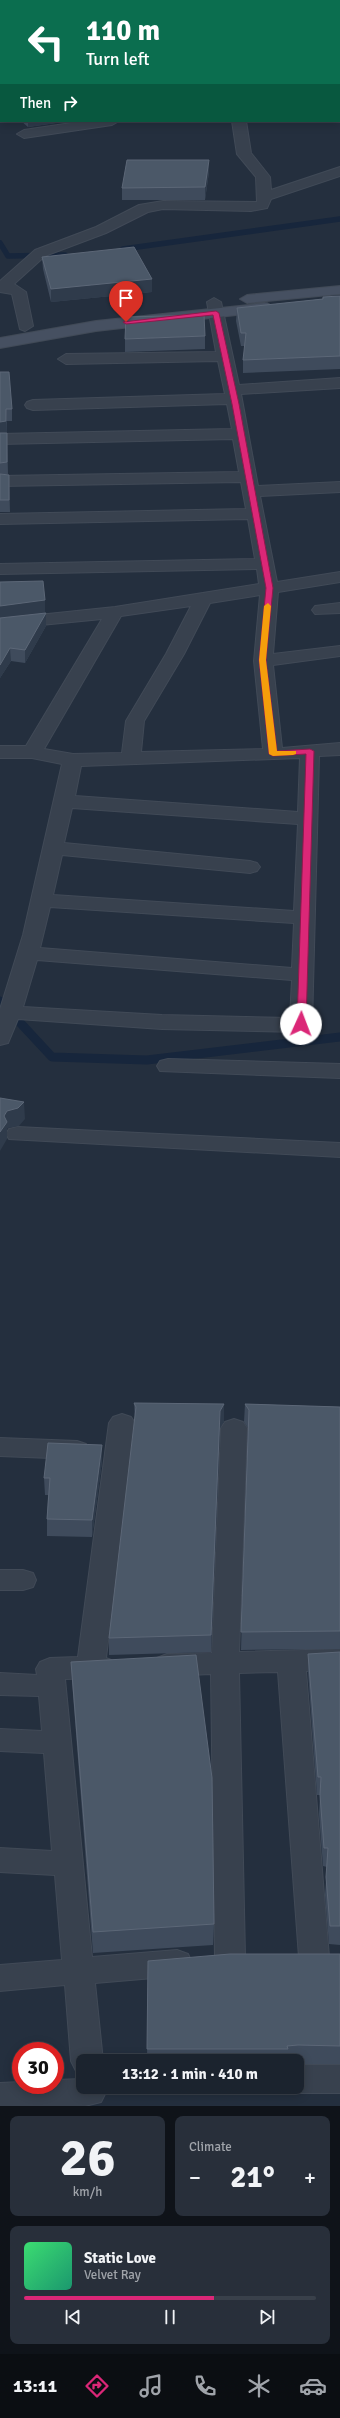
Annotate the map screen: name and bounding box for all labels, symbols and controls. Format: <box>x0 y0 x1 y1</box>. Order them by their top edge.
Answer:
text: 110 m <box>86 14 160 48</box>
icon: left <box>20 16 72 68</box>
text: Turn left <box>86 48 149 70</box>
icon: right <box>59 92 81 114</box>
text: Then <box>20 94 51 112</box>
pin <box>109 281 143 322</box>
icon: arrive <box>115 287 137 309</box>
position arrow <box>280 1003 322 1045</box>
speed limit sign: 30 <box>12 2042 64 2094</box>
text: 13:12 · 1 min · 410 m <box>122 2065 258 2083</box>
text: 26 <box>59 2126 116 2190</box>
text: Climate <box>189 2139 232 2155</box>
text: 21° <box>230 2159 275 2196</box>
text: − <box>189 2164 201 2191</box>
text: + <box>304 2164 316 2191</box>
text: km/h <box>73 2184 102 2200</box>
text: Static Love <box>84 2249 156 2267</box>
text: Velvet Ray <box>84 2267 141 2283</box>
icon: previous <box>62 2306 84 2328</box>
icon: pause <box>159 2306 181 2328</box>
icon: next <box>256 2306 278 2328</box>
icon: directions <box>83 2372 111 2400</box>
icon: music <box>137 2372 165 2400</box>
icon: phone <box>191 2372 219 2400</box>
icon: climate <box>245 2372 273 2400</box>
icon: car <box>299 2372 327 2400</box>
text: 13:11 <box>13 2375 57 2397</box>

